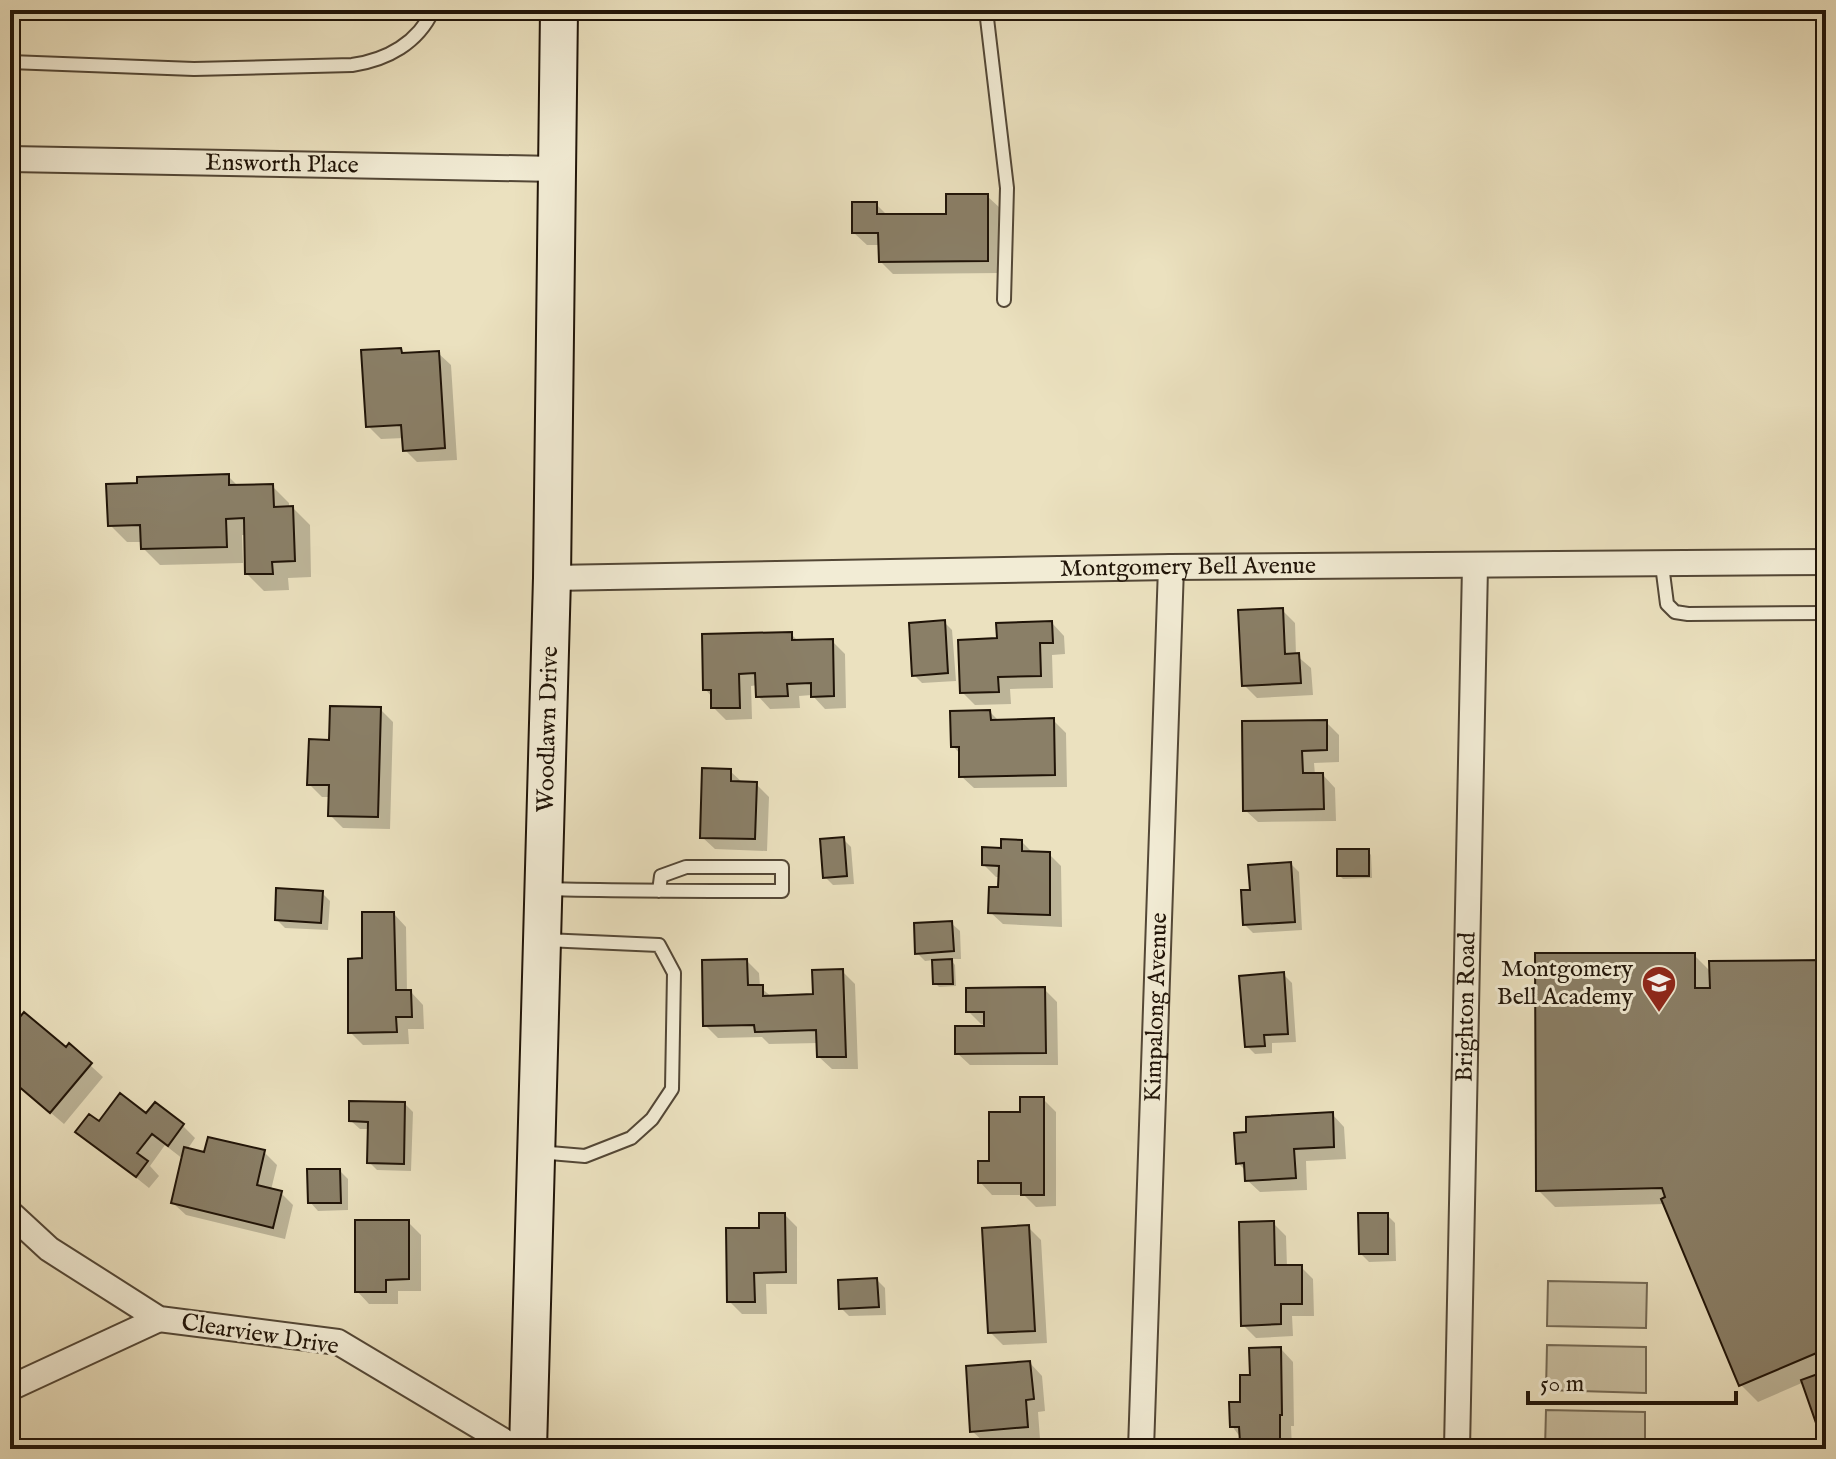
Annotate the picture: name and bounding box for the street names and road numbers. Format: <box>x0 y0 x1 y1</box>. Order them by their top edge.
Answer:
street label: Ensworth Place <box>205 147 359 181</box>
street label: Montgomery Bell Avenue <box>1060 550 1316 584</box>
street label: Woodlawn Drive <box>530 646 566 813</box>
street label: Kimpalong Avenue <box>1137 912 1175 1102</box>
street label: Brighton Road <box>1449 931 1483 1082</box>
street label: Clearview Drive <box>179 1307 341 1363</box>

